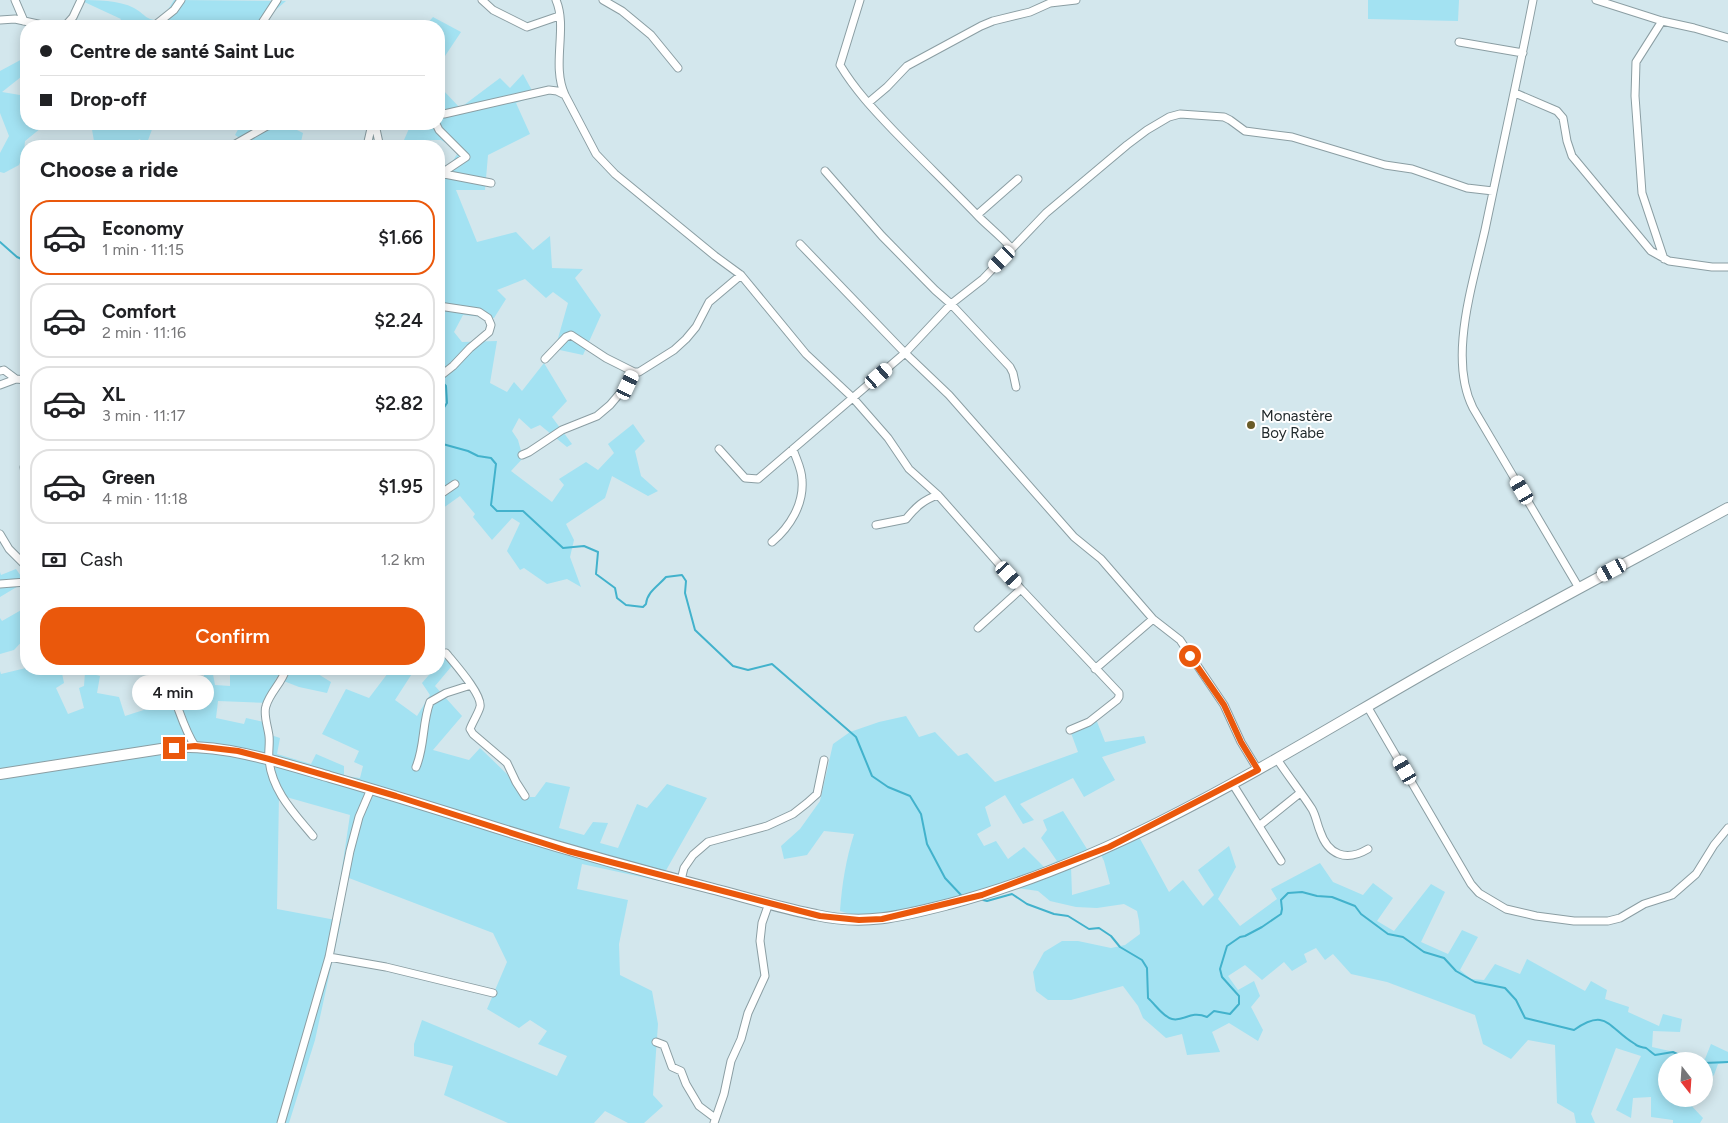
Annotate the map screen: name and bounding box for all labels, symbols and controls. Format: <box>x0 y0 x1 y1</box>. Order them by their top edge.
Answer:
text: Centre de santé Saint Luc <box>70 40 295 63</box>
text: Drop-off <box>70 88 147 111</box>
text: Choose a ride <box>40 156 178 183</box>
icon: car <box>42 215 87 260</box>
text: Economy <box>102 217 184 240</box>
text: $1.66 <box>378 226 423 249</box>
text: 1 min · 11:15 <box>102 240 184 259</box>
car <box>986 243 1017 275</box>
icon: car <box>42 298 87 343</box>
text: Comfort <box>102 300 177 323</box>
text: $2.24 <box>374 309 423 332</box>
text: 2 min · 11:16 <box>102 323 186 342</box>
car <box>862 360 895 392</box>
car <box>614 368 641 402</box>
icon: car <box>42 381 87 426</box>
text: XL <box>102 383 125 406</box>
text: $2.82 <box>375 392 423 415</box>
text: 3 min · 11:17 <box>102 406 185 425</box>
place label: Monastère Boy Rabe <box>1261 407 1333 442</box>
marker: Monastère Boy Rabe <box>1245 419 1257 431</box>
icon: car <box>42 464 87 509</box>
text: Green <box>102 466 155 489</box>
car <box>1508 473 1535 507</box>
text: $1.95 <box>378 475 423 498</box>
text: 4 min · 11:18 <box>102 489 188 508</box>
icon: cash <box>40 546 68 574</box>
text: Cash <box>80 548 123 571</box>
text: 1.2 km <box>381 550 425 569</box>
car <box>1595 556 1628 584</box>
car <box>993 559 1024 591</box>
button: Confirm <box>40 607 425 665</box>
route start <box>1179 645 1201 667</box>
callout: 4 min <box>133 676 215 710</box>
text: 4 min <box>153 683 193 702</box>
route end <box>163 737 185 759</box>
car <box>1391 753 1418 787</box>
north arrow <box>1658 1052 1712 1108</box>
map controls <box>1658 1052 1713 1107</box>

